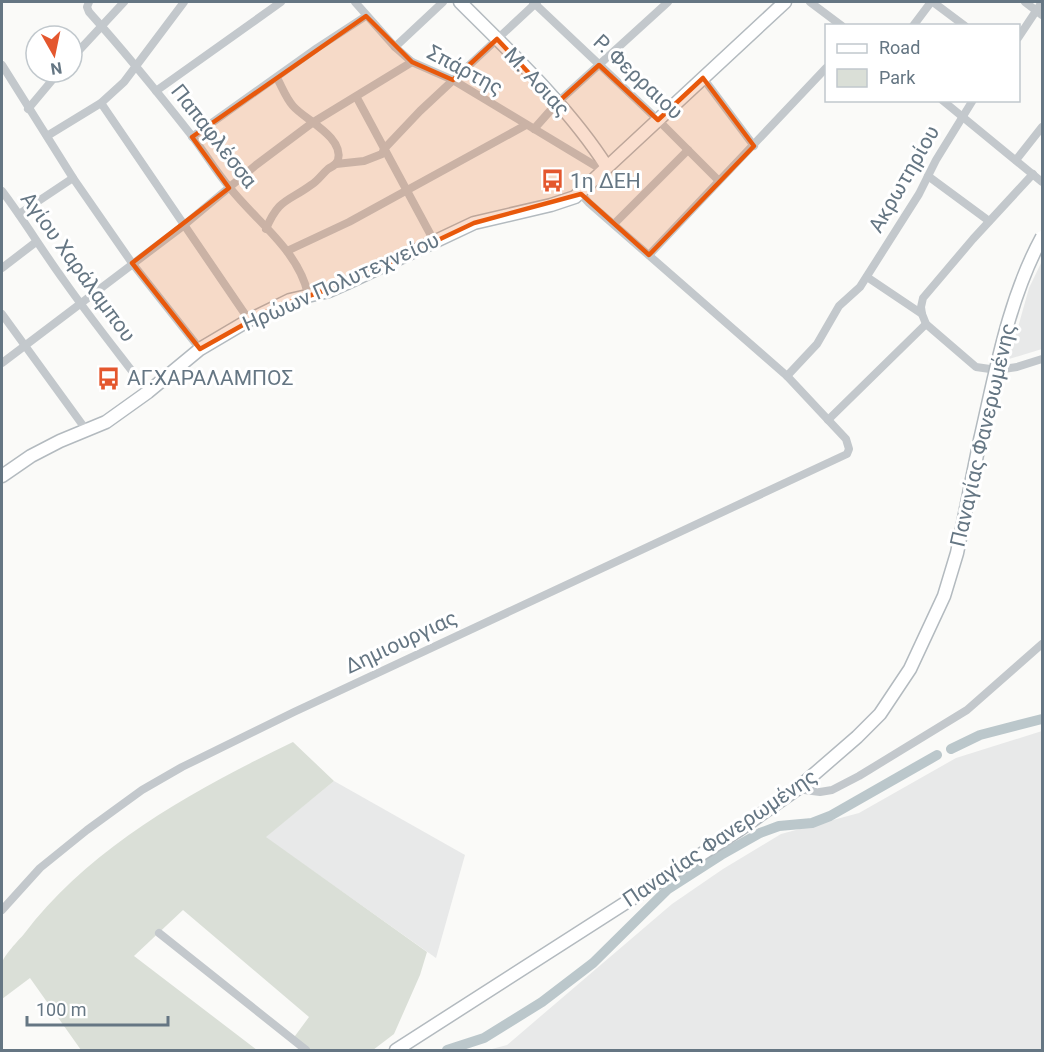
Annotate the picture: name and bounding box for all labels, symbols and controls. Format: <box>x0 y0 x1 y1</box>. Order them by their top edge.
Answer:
north arrow <box>24 24 84 84</box>
legend <box>825 24 1020 102</box>
street label: Ρ. Φερραιου <box>589 30 687 124</box>
text: Road <box>879 37 920 58</box>
street label: Σπάρτης <box>423 40 507 100</box>
street label: Μ. Ασιας <box>499 43 575 121</box>
text: N <box>49 58 63 79</box>
text: Park <box>879 67 916 88</box>
street label: Παπαφλέσσα <box>166 79 262 193</box>
street label: Ακρωτηρίου <box>864 121 944 237</box>
bus stop icon: 1η ΔΕΗ <box>539 168 565 194</box>
place label: 1η ΔΕΗ <box>570 169 641 193</box>
street label: Αγίου Χαράλαμπου <box>16 187 140 347</box>
street label: Ηρώων Πολυτεχνείου <box>239 228 443 336</box>
street label: Παναγίας Φανερωμένης <box>946 321 1020 549</box>
bus stop icon: ΑΓ.ΧΑΡΑΛΑΜΠΟΣ <box>96 365 122 391</box>
place label: ΑΓ.ΧΑΡΑΛΑΜΠΟΣ <box>127 366 293 390</box>
street label: Δημιουργιας <box>341 606 461 678</box>
street label: Παναγίας Φανερωμένης <box>618 764 822 912</box>
scale bar <box>27 989 168 1027</box>
text: 100 m <box>36 999 87 1020</box>

